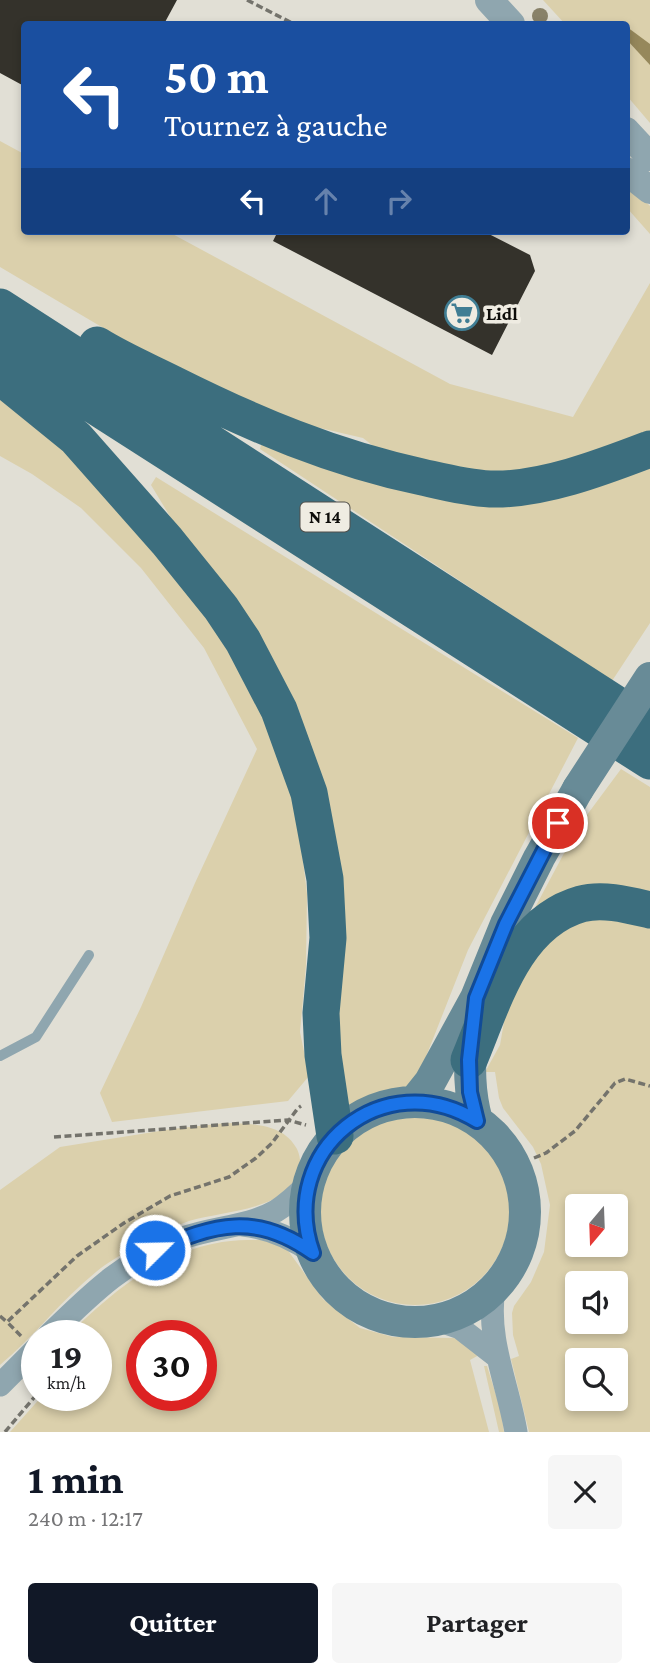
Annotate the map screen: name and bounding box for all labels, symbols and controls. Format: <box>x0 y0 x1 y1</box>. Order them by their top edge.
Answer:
icon: left <box>49 49 140 140</box>
text: 50 m <box>164 49 269 104</box>
text: Tournez à gauche <box>164 107 387 143</box>
icon: left <box>234 182 272 220</box>
icon: ahead <box>307 182 345 220</box>
icon: right <box>380 182 418 220</box>
supermarket icon: Lidl <box>443 294 481 332</box>
place label: Lidl <box>486 303 518 324</box>
road number: N 14 <box>300 503 350 532</box>
pin <box>528 793 588 853</box>
icon: arrive <box>539 804 577 842</box>
north arrow <box>565 1194 628 1256</box>
map controls <box>565 1194 628 1411</box>
position arrow <box>118 1213 192 1287</box>
button: sound <box>565 1271 628 1334</box>
speed limit sign: 30 <box>126 1320 217 1411</box>
text: 19 <box>50 1337 83 1376</box>
button: search <box>565 1348 628 1411</box>
text: km/h <box>47 1373 86 1393</box>
text: 1 min <box>28 1455 124 1502</box>
button: close <box>548 1455 622 1529</box>
text: 240 m · 12:17 <box>28 1505 143 1531</box>
button: Quitter <box>28 1583 318 1663</box>
button: Partager <box>332 1583 622 1663</box>

